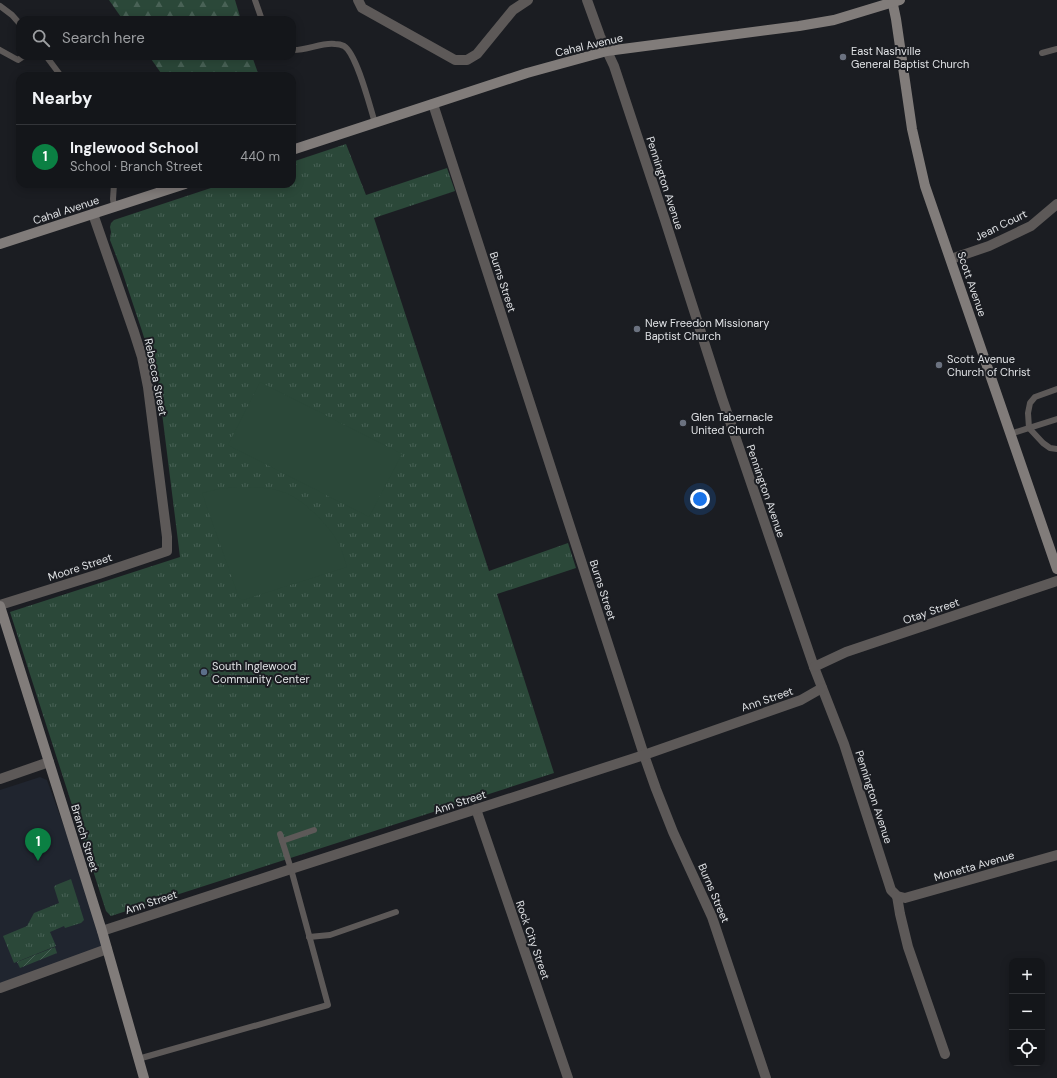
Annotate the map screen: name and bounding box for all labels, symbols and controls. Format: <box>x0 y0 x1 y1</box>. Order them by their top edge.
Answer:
search box <box>16 16 296 60</box>
icon: search <box>30 27 52 49</box>
text: Search here <box>62 28 145 48</box>
street label: Cahal Avenue <box>554 30 624 60</box>
place label: East Nashville General Baptist Church <box>851 44 969 71</box>
marker: East Nashville General Baptist Church <box>838 52 848 62</box>
text: Nearby <box>32 87 92 109</box>
street label: Pennington Avenue <box>643 135 687 231</box>
text: Inglewood School <box>70 138 198 158</box>
text: 1 <box>43 148 47 165</box>
text: 440 m <box>240 148 280 165</box>
text: School · Branch Street <box>70 158 203 175</box>
street label: Cahal Avenue <box>31 193 101 227</box>
street label: Jean Court <box>973 206 1029 244</box>
street label: Burns Street <box>487 250 519 314</box>
street label: Scott Avenue <box>954 250 990 318</box>
place label: New Freedon Missionary Baptist Church <box>645 316 769 343</box>
marker: New Freedon Missionary Baptist Church <box>632 324 642 334</box>
street label: Rebecca Street <box>142 337 170 417</box>
place label: Scott Avenue Church of Christ <box>947 352 1031 379</box>
marker: Scott Avenue Church of Christ <box>934 360 944 370</box>
place label: Glen Tabernacle United Church <box>691 410 773 437</box>
marker: Glen Tabernacle United Church <box>678 418 688 428</box>
street label: Pennington Avenue <box>744 443 788 539</box>
your location <box>690 489 710 509</box>
street label: Moore Street <box>46 550 114 584</box>
street label: Burns Street <box>587 558 619 622</box>
street label: Otay Street <box>901 595 961 627</box>
place label: South Inglewood Community Center <box>212 659 310 686</box>
marker: South Inglewood Community Center <box>199 667 209 677</box>
street label: Ann Street <box>739 684 795 714</box>
street label: Pennington Avenue <box>852 749 896 845</box>
street label: Ann Street <box>432 787 488 817</box>
street label: Branch Street <box>68 803 102 873</box>
pin: 1 <box>25 828 51 861</box>
street label: Monetta Avenue <box>932 848 1016 884</box>
street label: Burns Street <box>695 861 733 925</box>
street label: Ann Street <box>123 887 179 917</box>
street label: Rock City Street <box>513 899 553 981</box>
map controls <box>1009 958 1045 1066</box>
button: + <box>1009 958 1045 994</box>
button: − <box>1009 994 1045 1030</box>
button: locate <box>1009 1030 1045 1066</box>

